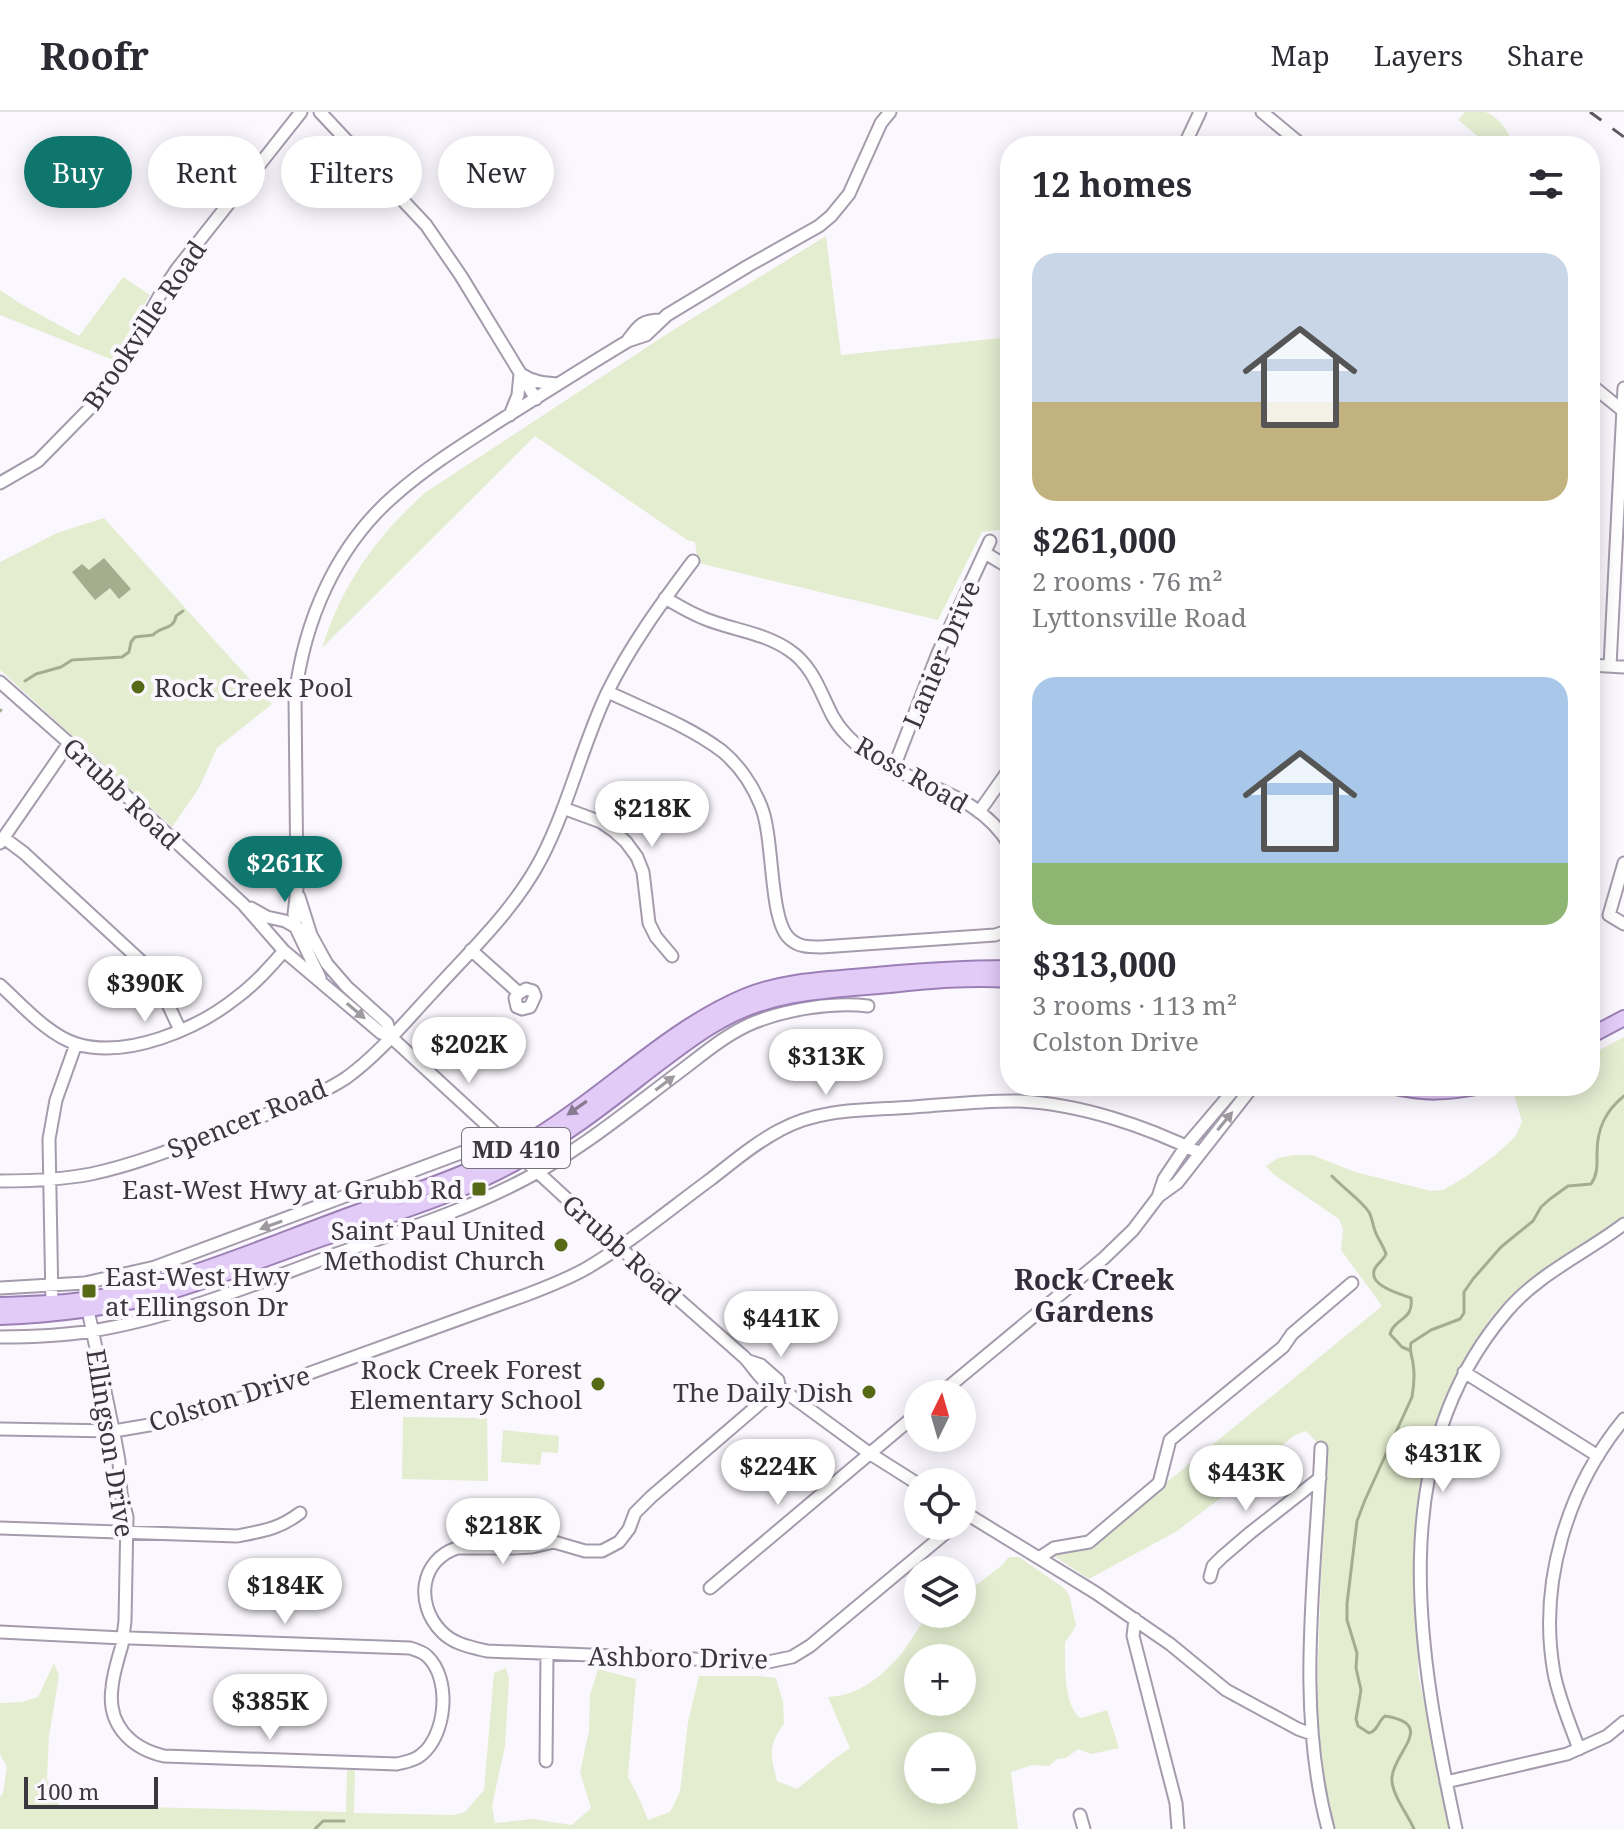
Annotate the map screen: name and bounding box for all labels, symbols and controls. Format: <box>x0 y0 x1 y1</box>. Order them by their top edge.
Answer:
text: Roofr <box>40 29 149 81</box>
text: Map <box>1271 36 1330 74</box>
text: Layers <box>1374 36 1463 74</box>
text: Share <box>1507 36 1584 74</box>
chip: Buy <box>24 136 132 208</box>
chip: Rent <box>148 136 265 208</box>
chip: Filters <box>281 136 422 208</box>
chip: New <box>438 136 554 208</box>
text: 12 homes <box>1032 161 1192 207</box>
icon: filters <box>1524 162 1568 206</box>
street label: Brookville Road <box>74 233 214 417</box>
icon: home <box>1228 305 1372 449</box>
text: $261,000 <box>1032 517 1176 563</box>
text: 2 rooms · 76 m² <box>1032 563 1223 599</box>
street label: Lanier Drive <box>894 575 988 733</box>
text: Lyttonsville Road <box>1032 599 1247 635</box>
place label: Rock Creek Pool <box>154 669 353 705</box>
marker: Rock Creek Pool <box>129 678 147 696</box>
street label: Ross Road <box>849 727 975 821</box>
street label: Grubb Road <box>55 729 189 857</box>
icon: home <box>1228 729 1372 873</box>
pin: $218K <box>596 781 708 849</box>
text: $218K <box>613 789 691 825</box>
pin: $261K <box>229 836 341 904</box>
text: $261K <box>246 844 324 880</box>
text: $313,000 <box>1032 941 1176 987</box>
pin: $390K <box>89 956 201 1024</box>
text: $390K <box>106 964 184 1000</box>
text: 3 rooms · 113 m² <box>1032 987 1237 1023</box>
one-way arrow <box>345 1002 365 1019</box>
pin: $202K <box>413 1017 525 1085</box>
text: Colston Drive <box>1032 1023 1199 1059</box>
text: $202K <box>430 1025 508 1061</box>
pin: $313K <box>770 1029 882 1097</box>
text: $313K <box>787 1037 865 1073</box>
street label: Spencer Road <box>162 1070 332 1166</box>
one-way arrow <box>655 1075 675 1091</box>
one-way arrow <box>567 1100 588 1115</box>
one-way arrow <box>1216 1111 1232 1131</box>
road number: MD 410 <box>462 1128 570 1168</box>
place label: East-West Hwy at Grubb Rd <box>122 1171 463 1207</box>
marker: East-West Hwy at Grubb Rd <box>470 1180 488 1198</box>
street label: Grubb Road <box>555 1186 689 1312</box>
place label: Saint Paul United Methodist Church <box>324 1212 545 1278</box>
one-way arrow <box>259 1219 283 1232</box>
marker: Saint Paul United Methodist Church <box>552 1236 570 1254</box>
place label: East-West Hwy at Ellingson Dr <box>105 1258 290 1324</box>
district label: Rock Creek Gardens <box>1014 1260 1174 1330</box>
marker: East-West Hwy at Ellingson Dr <box>80 1282 98 1300</box>
pin: $441K <box>725 1291 837 1359</box>
text: $441K <box>742 1299 820 1335</box>
street label: Ellingson Drive <box>78 1346 144 1540</box>
place label: Rock Creek Forest Elementary School <box>350 1351 582 1417</box>
street label: Colston Drive <box>144 1356 314 1440</box>
place label: The Daily Dish <box>673 1374 853 1410</box>
marker: Rock Creek Forest Elementary School <box>589 1375 607 1393</box>
north arrow <box>904 1380 976 1452</box>
map controls <box>904 1380 976 1804</box>
marker: The Daily Dish <box>860 1383 878 1401</box>
pin: $431K <box>1387 1426 1499 1494</box>
text: $431K <box>1404 1434 1482 1470</box>
pin: $224K <box>722 1439 834 1507</box>
pin: $443K <box>1190 1445 1302 1513</box>
text: $224K <box>739 1447 817 1483</box>
text: $443K <box>1207 1453 1285 1489</box>
button: locate <box>904 1468 976 1540</box>
pin: $218K <box>447 1498 559 1566</box>
text: $218K <box>464 1506 542 1542</box>
button: layers <box>904 1556 976 1628</box>
pin: $184K <box>229 1558 341 1626</box>
text: $184K <box>246 1566 324 1602</box>
street label: Ashboro Drive <box>588 1637 768 1677</box>
button: + <box>904 1644 976 1716</box>
pin: $385K <box>214 1674 326 1742</box>
text: $385K <box>231 1682 309 1718</box>
button: − <box>904 1732 976 1804</box>
scale bar <box>24 1773 158 1809</box>
text: 100 m <box>36 1776 99 1806</box>

